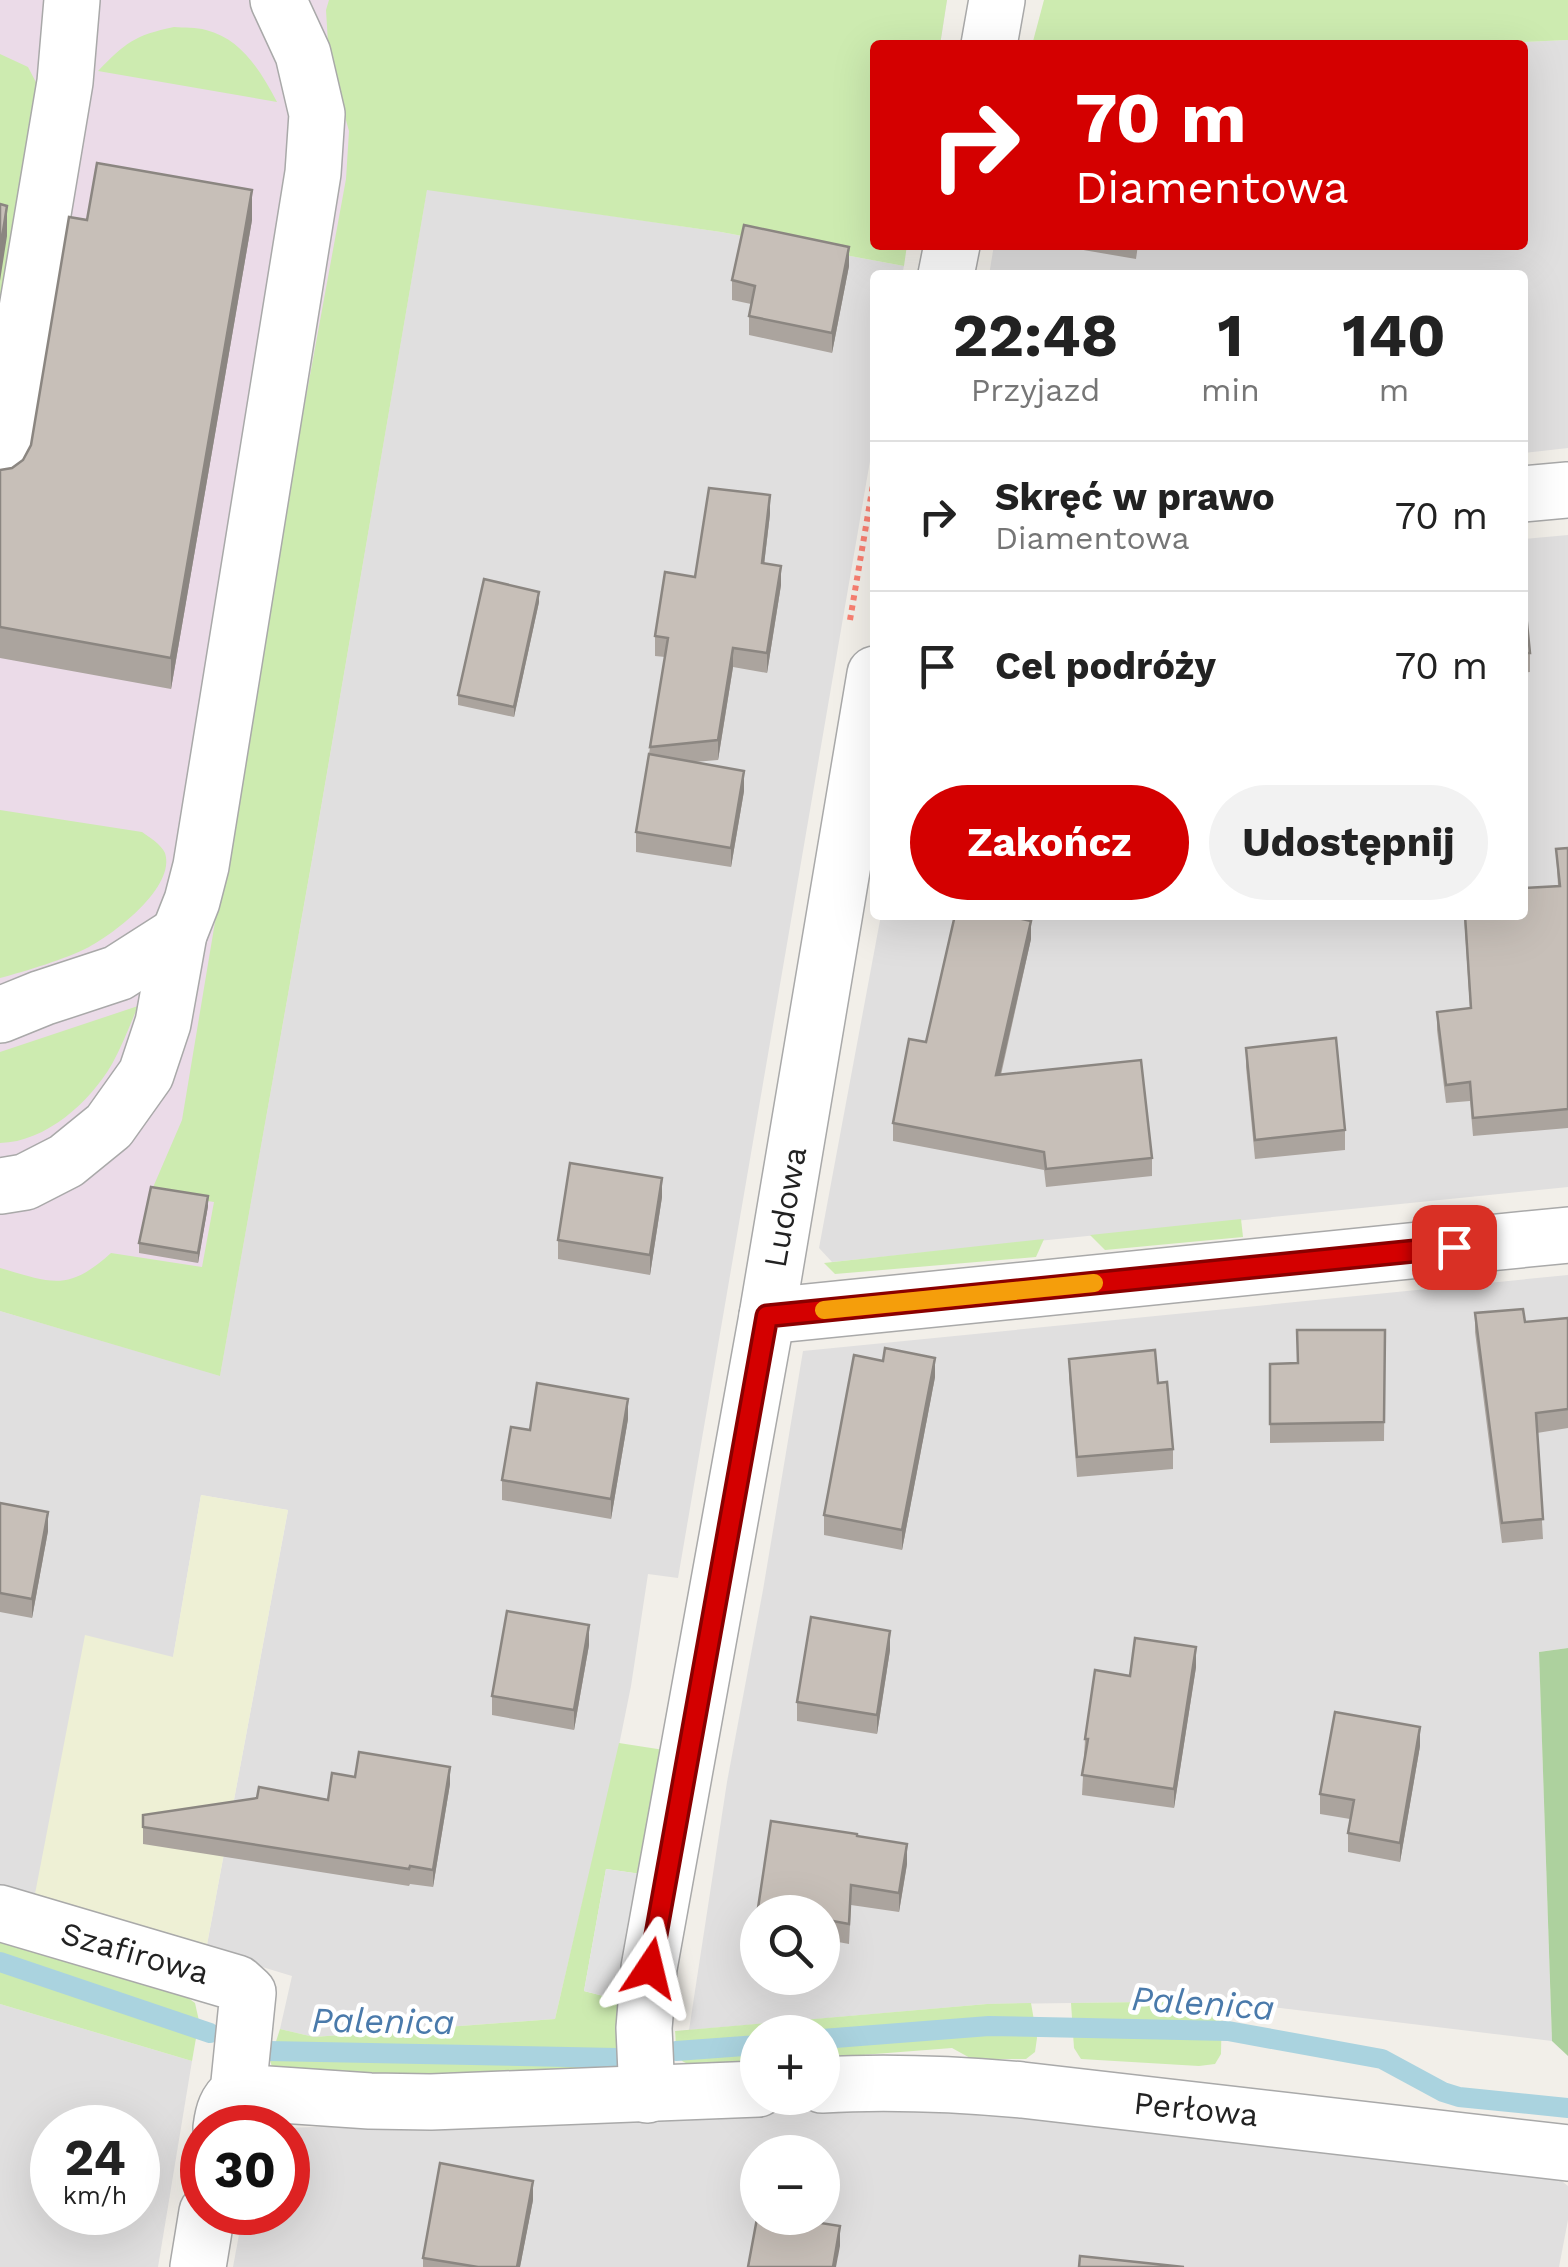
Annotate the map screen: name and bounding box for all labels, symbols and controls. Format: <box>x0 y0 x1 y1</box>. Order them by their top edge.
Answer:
text: 70 m <box>1075 77 1247 159</box>
icon: right <box>910 80 1040 210</box>
text: Diamentowa <box>1075 161 1349 214</box>
text: 22:48 <box>952 300 1119 371</box>
text: 1 <box>1217 300 1243 371</box>
text: 140 <box>1342 300 1446 371</box>
text: Przyjazd <box>971 371 1100 409</box>
text: min <box>1201 371 1260 409</box>
text: m <box>1379 371 1409 409</box>
text: Skręć w prawo <box>995 475 1275 519</box>
icon: right <box>910 489 965 544</box>
text: 70 m <box>1395 494 1488 538</box>
text: Diamentowa <box>995 519 1190 557</box>
icon: arrive <box>910 639 965 694</box>
text: Cel podróży <box>995 644 1216 688</box>
text: 70 m <box>1395 644 1488 688</box>
button: Zakończ <box>910 785 1189 900</box>
button: Udostępnij <box>1209 785 1488 900</box>
street label: Ludowa <box>756 1144 814 1270</box>
pin <box>1412 1205 1497 1290</box>
icon: arrive <box>1427 1220 1482 1275</box>
map controls <box>740 1895 840 2235</box>
button: search <box>740 1895 840 1995</box>
street label: Szafirowa <box>57 1914 213 1992</box>
position arrow <box>598 1916 702 2020</box>
water label: Palenica <box>1130 1977 1276 2029</box>
water label: Palenica <box>311 1999 455 2043</box>
button: + <box>740 2015 840 2115</box>
street label: Perłowa <box>1132 2084 1260 2134</box>
speed limit sign: 30 <box>180 2105 310 2235</box>
text: 24 <box>64 2128 126 2187</box>
button: − <box>740 2135 840 2235</box>
text: km/h <box>63 2181 127 2210</box>

